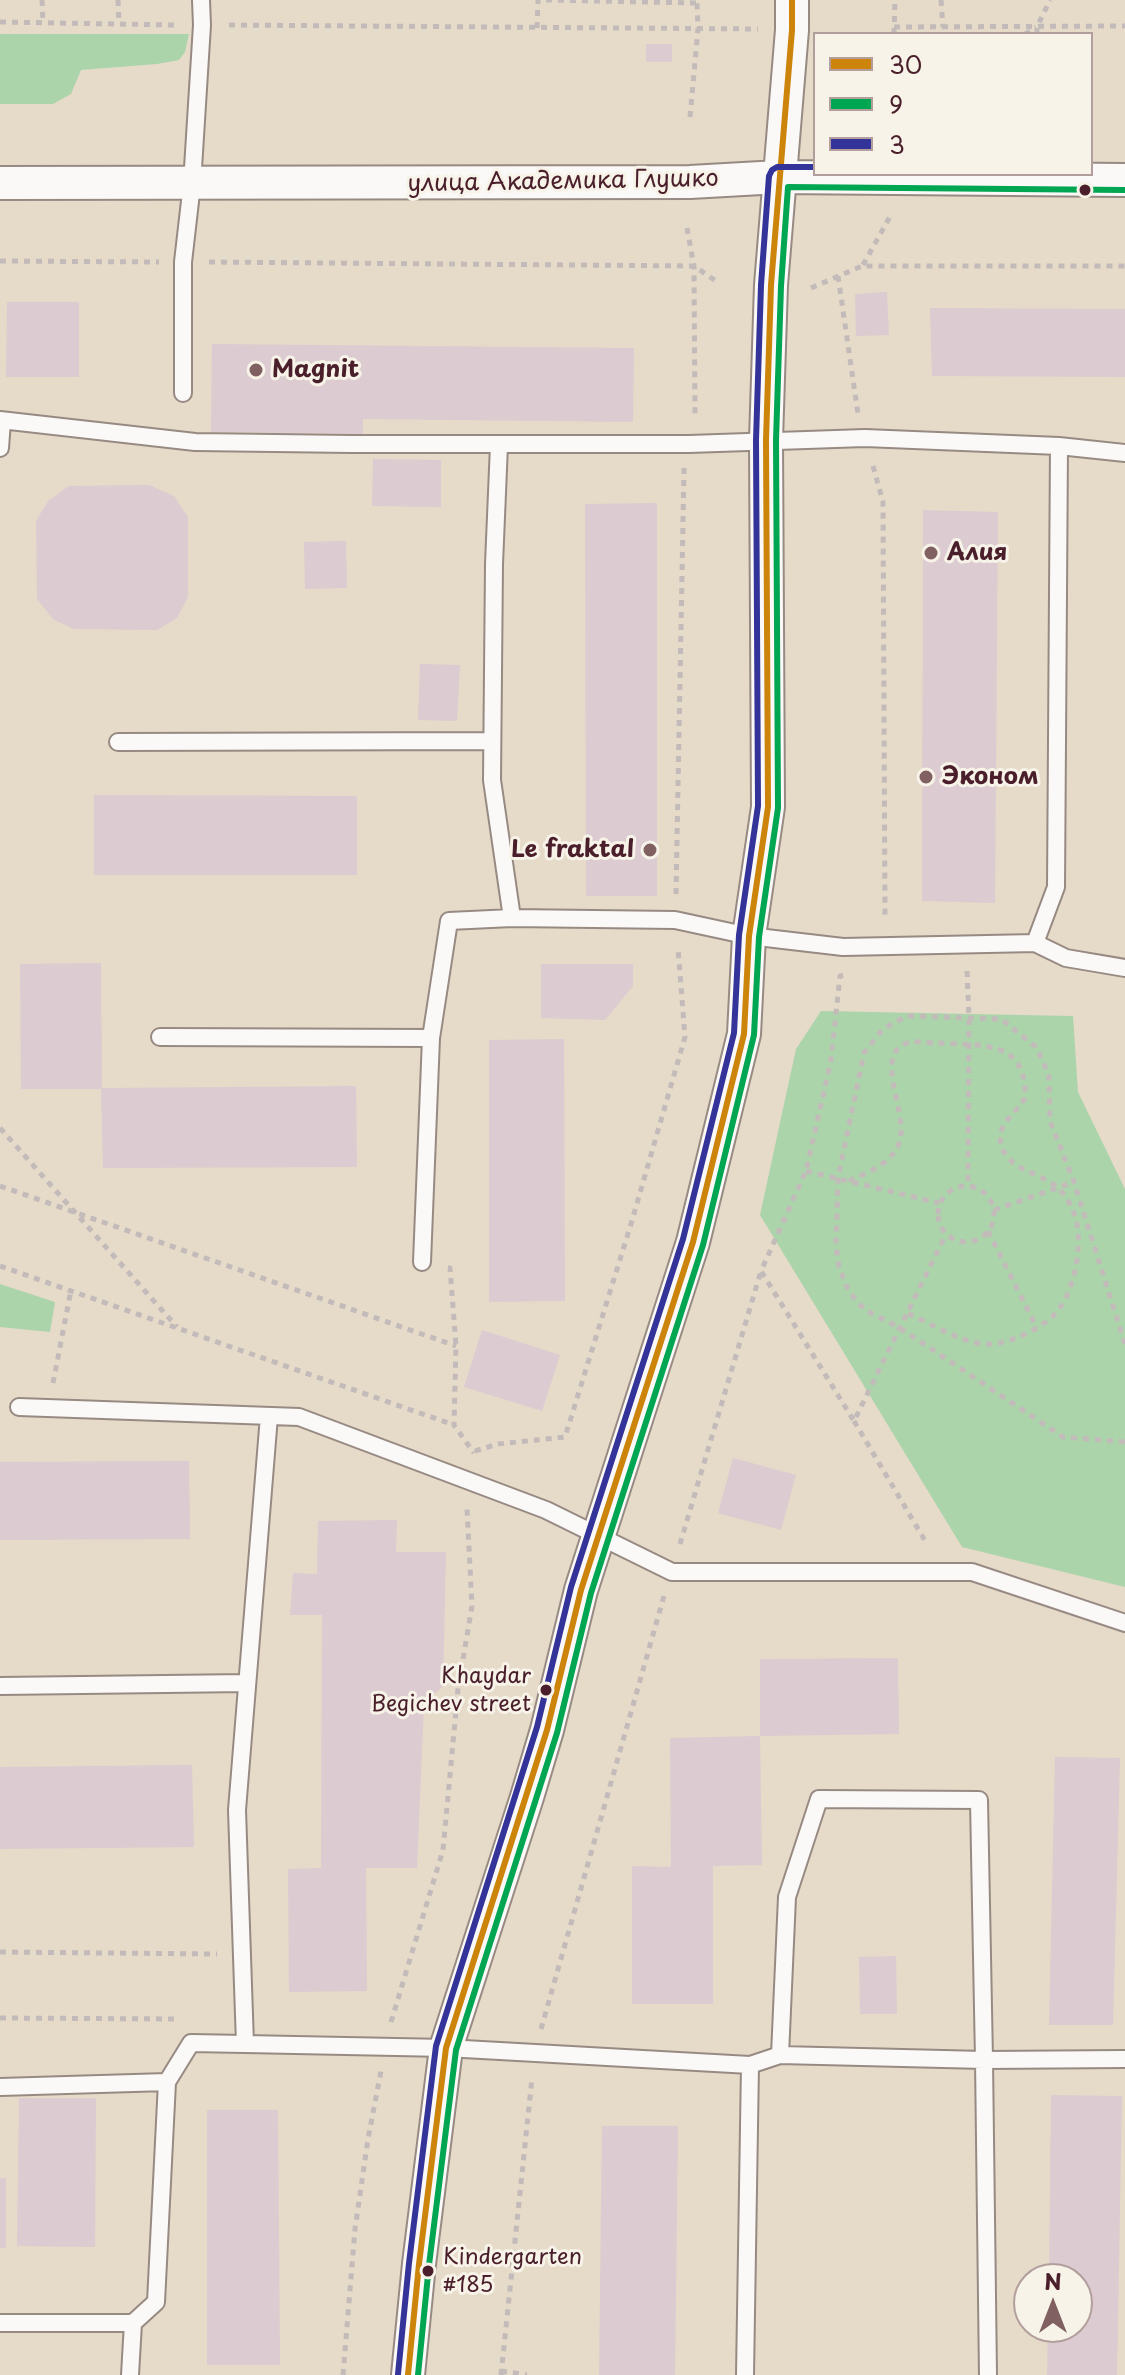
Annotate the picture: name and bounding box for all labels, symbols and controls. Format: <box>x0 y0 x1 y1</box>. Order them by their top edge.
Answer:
legend <box>813 32 1093 176</box>
text: 30 <box>889 46 922 82</box>
text: 9 <box>889 86 903 122</box>
text: 3 <box>889 126 905 162</box>
street label: улица Академика Глушко <box>407 165 719 199</box>
unlabelled marker <box>1077 182 1093 198</box>
place label: Magnit <box>272 356 359 384</box>
marker: Magnit <box>247 361 265 379</box>
place label: Алия <box>947 539 1007 567</box>
marker: Алия <box>922 544 940 562</box>
place label: Эконом <box>942 763 1039 791</box>
marker: Эконом <box>917 768 935 786</box>
place label: Le fraktal <box>511 836 634 864</box>
marker: Le fraktal <box>641 841 659 859</box>
place label: Khaydar Begichev street <box>371 1664 531 1716</box>
marker: Khaydar Begichev street <box>538 1682 554 1698</box>
place label: Kindergarten #185 <box>443 2245 582 2296</box>
marker: Kindergarten #185 <box>420 2263 436 2279</box>
north arrow <box>1013 2263 1093 2343</box>
text: N <box>1044 2264 1062 2297</box>

